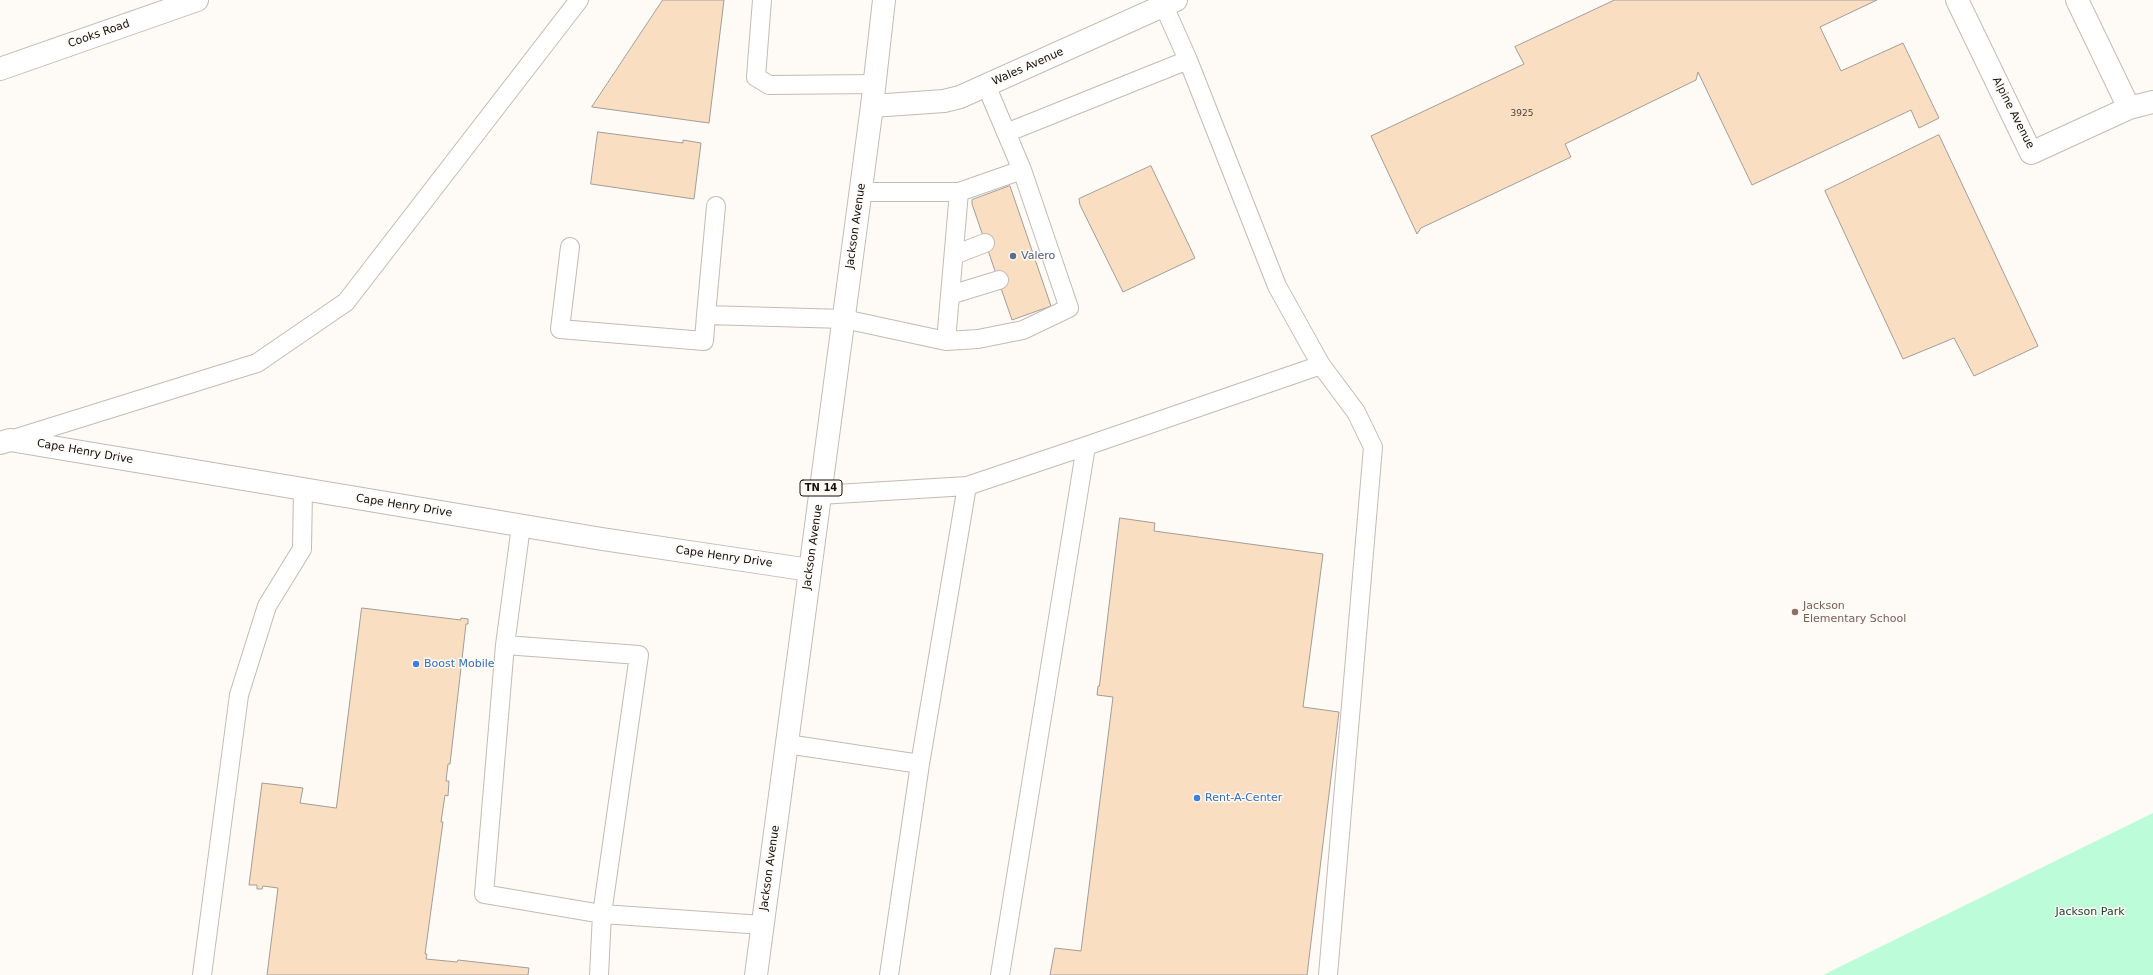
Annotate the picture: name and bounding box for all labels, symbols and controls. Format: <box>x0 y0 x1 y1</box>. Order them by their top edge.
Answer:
street label: Cooks Road <box>66 17 132 51</box>
street label: Wales Avenue <box>990 45 1066 89</box>
street label: Alpine Avenue <box>1989 75 2037 151</box>
house number: 3925 <box>1511 109 1533 119</box>
street label: Jackson Avenue <box>843 182 869 270</box>
place label: Valero <box>1021 249 1055 263</box>
marker: Valero <box>1008 251 1018 261</box>
street label: Cape Henry Drive <box>36 437 134 467</box>
road number: TN 14 <box>800 480 842 496</box>
street label: Cape Henry Drive <box>355 492 453 520</box>
street label: Jackson Avenue <box>800 503 826 591</box>
street label: Cape Henry Drive <box>675 544 773 570</box>
place label: Jackson Elementary School <box>1803 599 1906 625</box>
marker: Jackson Elementary School <box>1790 607 1800 617</box>
place label: Boost Mobile <box>424 657 495 671</box>
marker: Boost Mobile <box>411 659 421 669</box>
place label: Rent-A-Center <box>1205 791 1282 805</box>
marker: Rent-A-Center <box>1192 793 1202 803</box>
street label: Jackson Avenue <box>757 824 783 912</box>
park label: Jackson Park <box>2055 905 2125 919</box>

